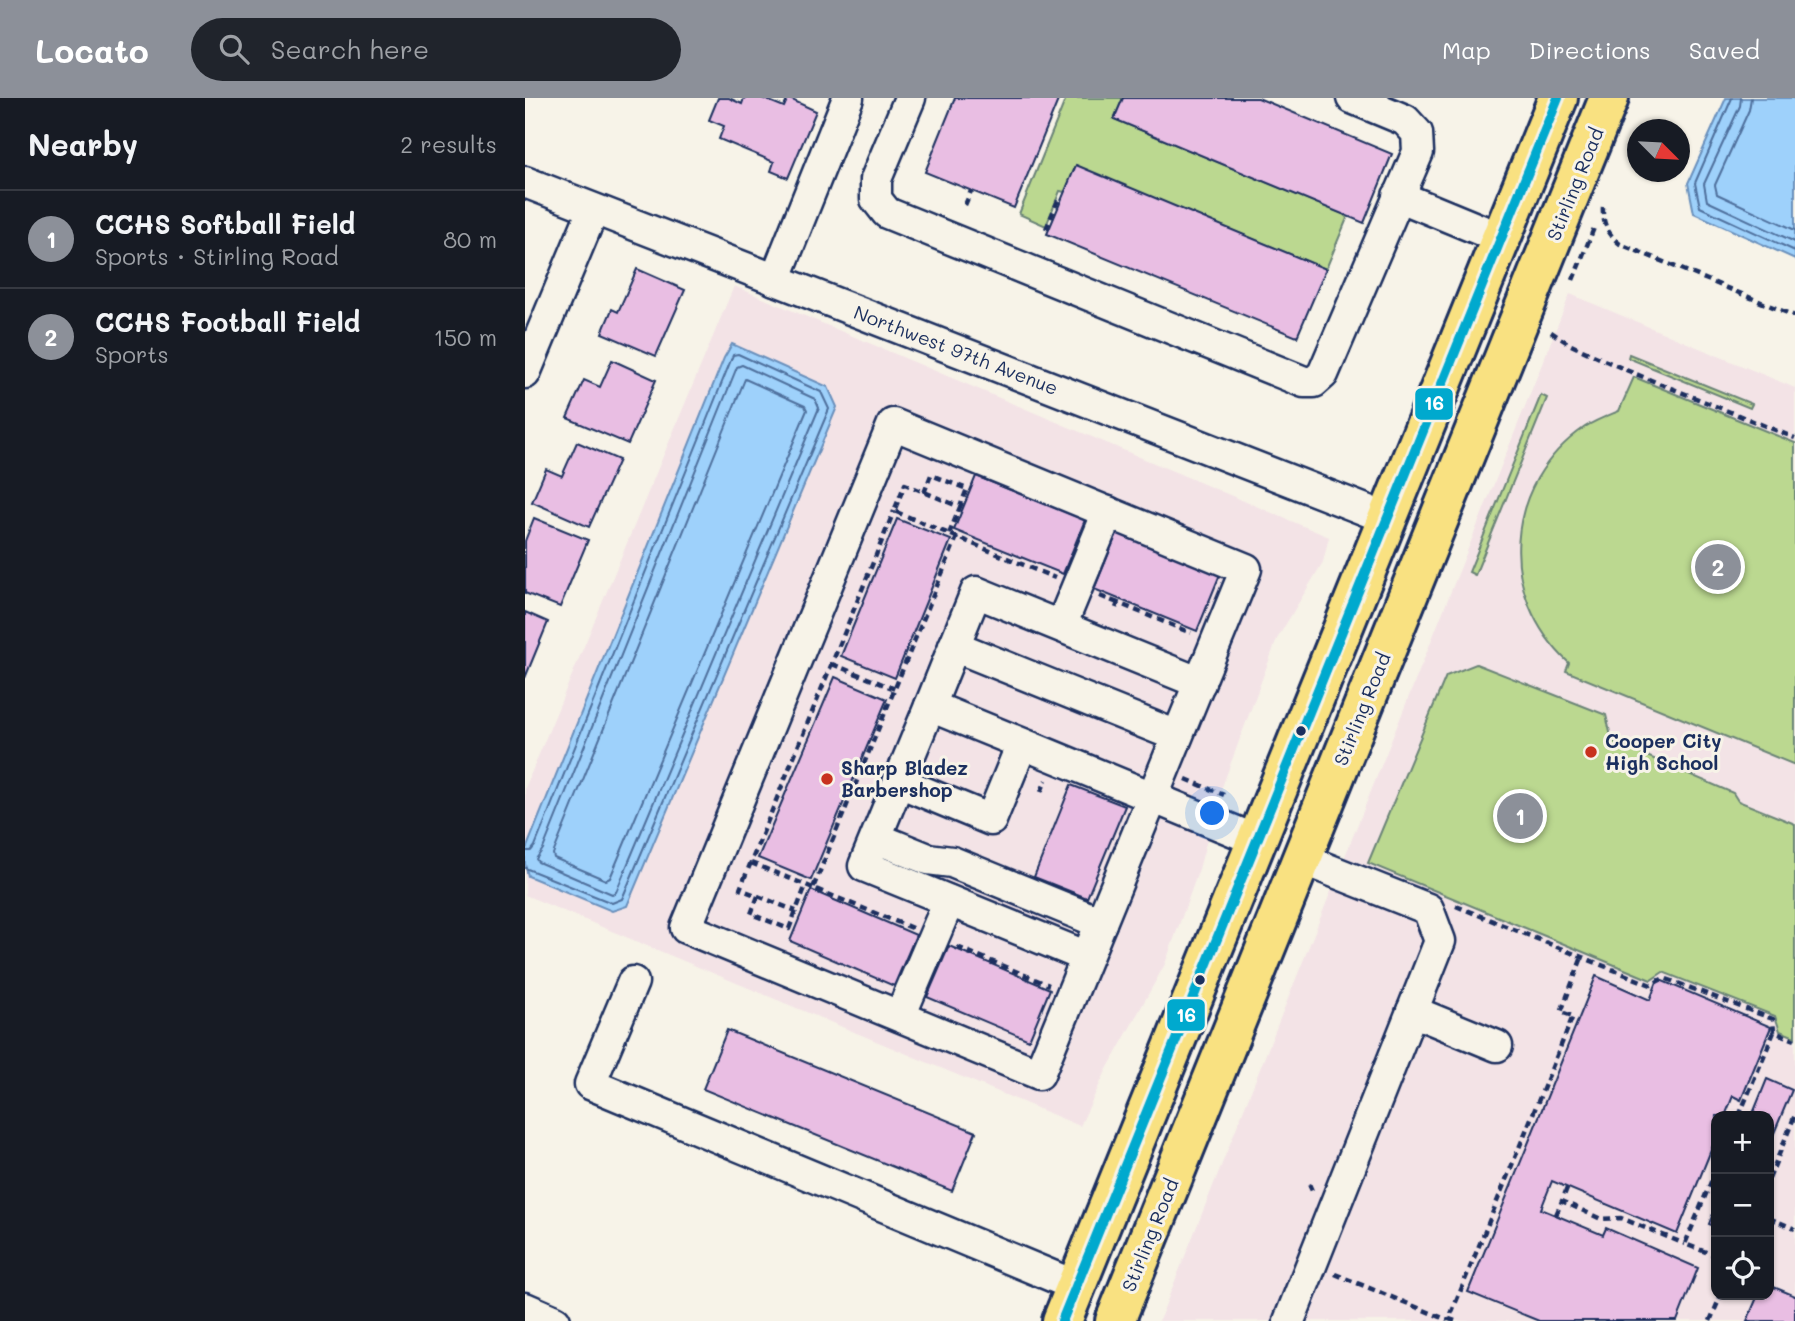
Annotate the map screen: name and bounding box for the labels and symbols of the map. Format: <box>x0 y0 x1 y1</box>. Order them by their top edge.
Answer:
north arrow <box>1627 119 1690 182</box>
street label: Stirling Road <box>1540 124 1609 244</box>
street label: Northwest 97th Avenue <box>851 299 1062 400</box>
line badge: 16 <box>1414 387 1454 421</box>
text: 16 <box>1424 390 1444 415</box>
pin: 2 <box>1695 541 1741 593</box>
street label: Stirling Road <box>1327 649 1396 769</box>
unlabelled marker <box>1294 724 1308 738</box>
place label: Cooper City High School <box>1605 728 1721 775</box>
marker: Cooper City High School <box>1583 744 1599 760</box>
place label: Sharp Bladez Barbershop <box>841 755 968 802</box>
marker: Sharp Bladez Barbershop <box>819 771 835 787</box>
pin: 1 <box>1497 790 1543 842</box>
your location <box>1195 796 1229 830</box>
unlabelled marker <box>1193 973 1207 987</box>
line badge: 16 <box>1166 998 1206 1032</box>
text: 16 <box>1176 1002 1196 1027</box>
street label: Stirling Road <box>1115 1175 1184 1295</box>

